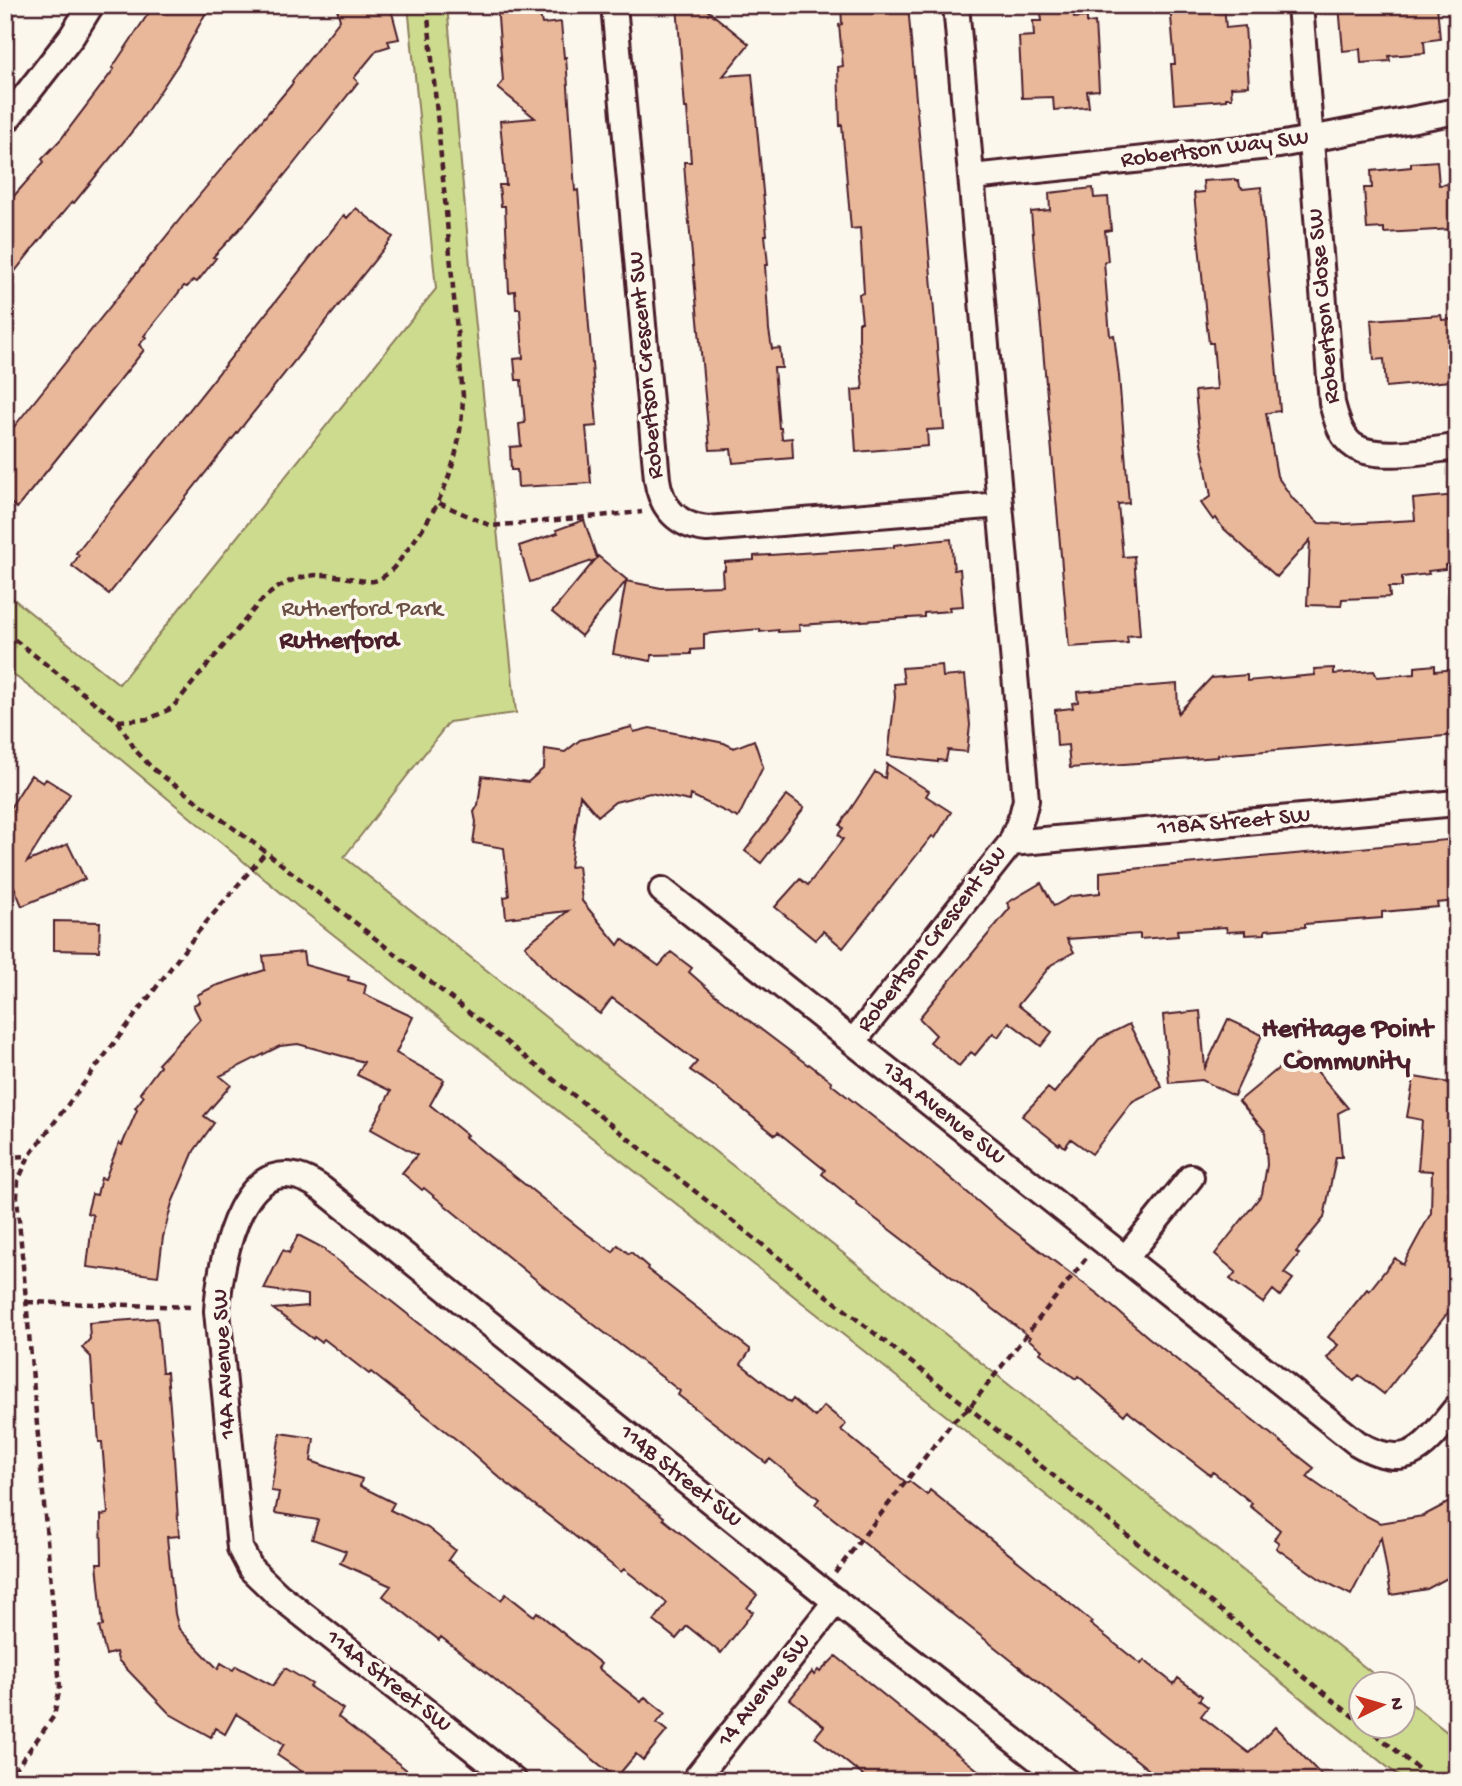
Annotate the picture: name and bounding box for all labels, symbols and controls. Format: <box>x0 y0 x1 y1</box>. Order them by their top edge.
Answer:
street label: Robertson Way SW <box>1119 124 1311 176</box>
street label: Robertson Close SW <box>1302 207 1348 405</box>
street label: Robertson Crescent SW <box>623 250 671 480</box>
park label: Rutherford Park <box>281 596 445 625</box>
district label: Rutherford <box>279 627 401 658</box>
street label: 118A Street SW <box>1155 802 1312 844</box>
street label: Robertson Crescent SW <box>851 841 1015 1039</box>
district label: Heritage Point Community <box>1261 1014 1435 1079</box>
street label: 13A Avenue SW <box>874 1054 1011 1173</box>
street label: 14A Avenue SW <box>207 1288 243 1441</box>
street label: 114B Street SW <box>612 1418 747 1535</box>
street label: 114A Street SW <box>318 1623 457 1740</box>
street label: 14 Avenue SW <box>711 1628 818 1754</box>
north arrow <box>1346 1670 1416 1740</box>
text: N <box>1383 1697 1407 1711</box>

